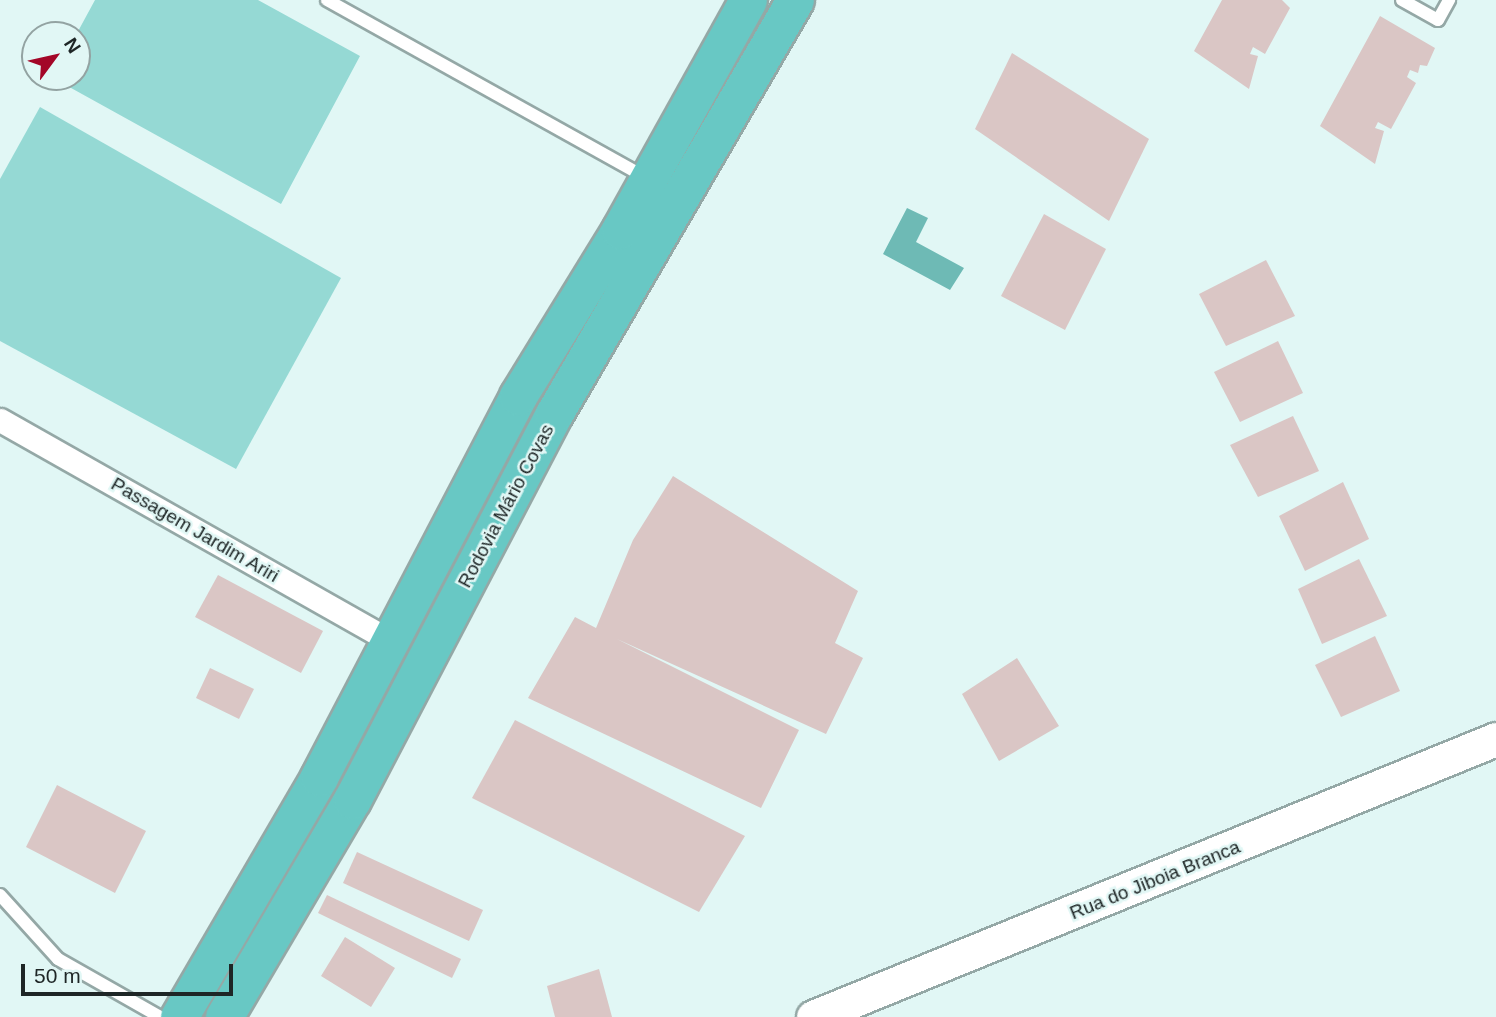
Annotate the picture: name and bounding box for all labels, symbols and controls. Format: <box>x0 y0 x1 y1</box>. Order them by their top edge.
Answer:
north arrow <box>21 21 91 91</box>
text: N <box>60 34 85 57</box>
street label: Rodovia Mário Covas <box>453 420 559 592</box>
street label: Passagem Jardim Ariri <box>107 472 283 588</box>
street label: Rua do Jiboia Branca <box>1067 835 1243 925</box>
scale bar <box>24 950 236 994</box>
text: 50 m <box>34 964 81 987</box>

